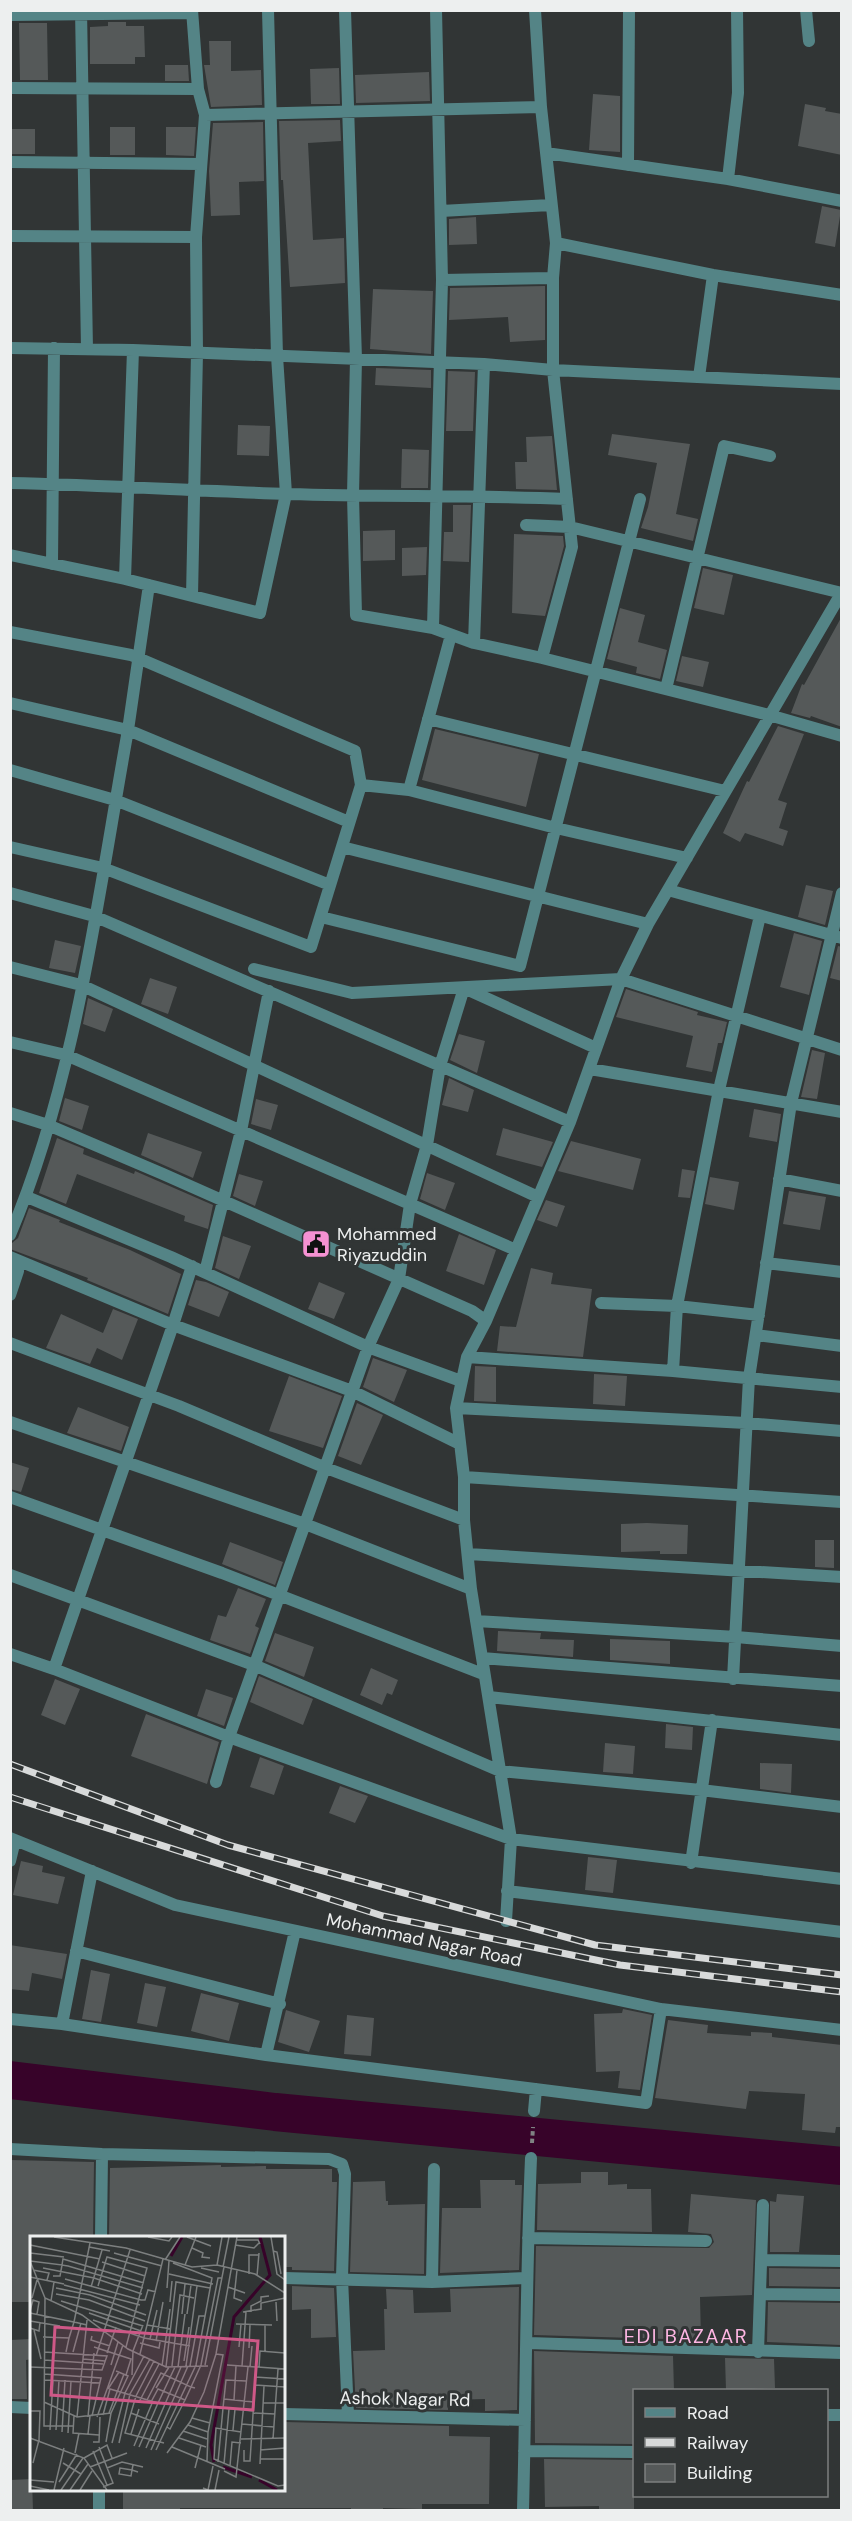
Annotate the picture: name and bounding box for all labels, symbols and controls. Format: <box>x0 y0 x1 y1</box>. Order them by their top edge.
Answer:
place label: Mohammed Riyazuddin <box>337 1222 437 1267</box>
public building icon: Mohammed Riyazuddin <box>300 1228 332 1260</box>
street label: Mohammad Nagar Road <box>324 1908 524 1972</box>
inset map <box>30 2236 285 2491</box>
district label: EDI BAZAAR <box>624 2323 748 2349</box>
street label: Ashok Nagar Rd <box>339 2386 471 2412</box>
legend <box>633 2389 828 2497</box>
text: Road <box>687 2401 729 2425</box>
text: Railway <box>687 2431 749 2455</box>
text: Building <box>687 2461 752 2485</box>

